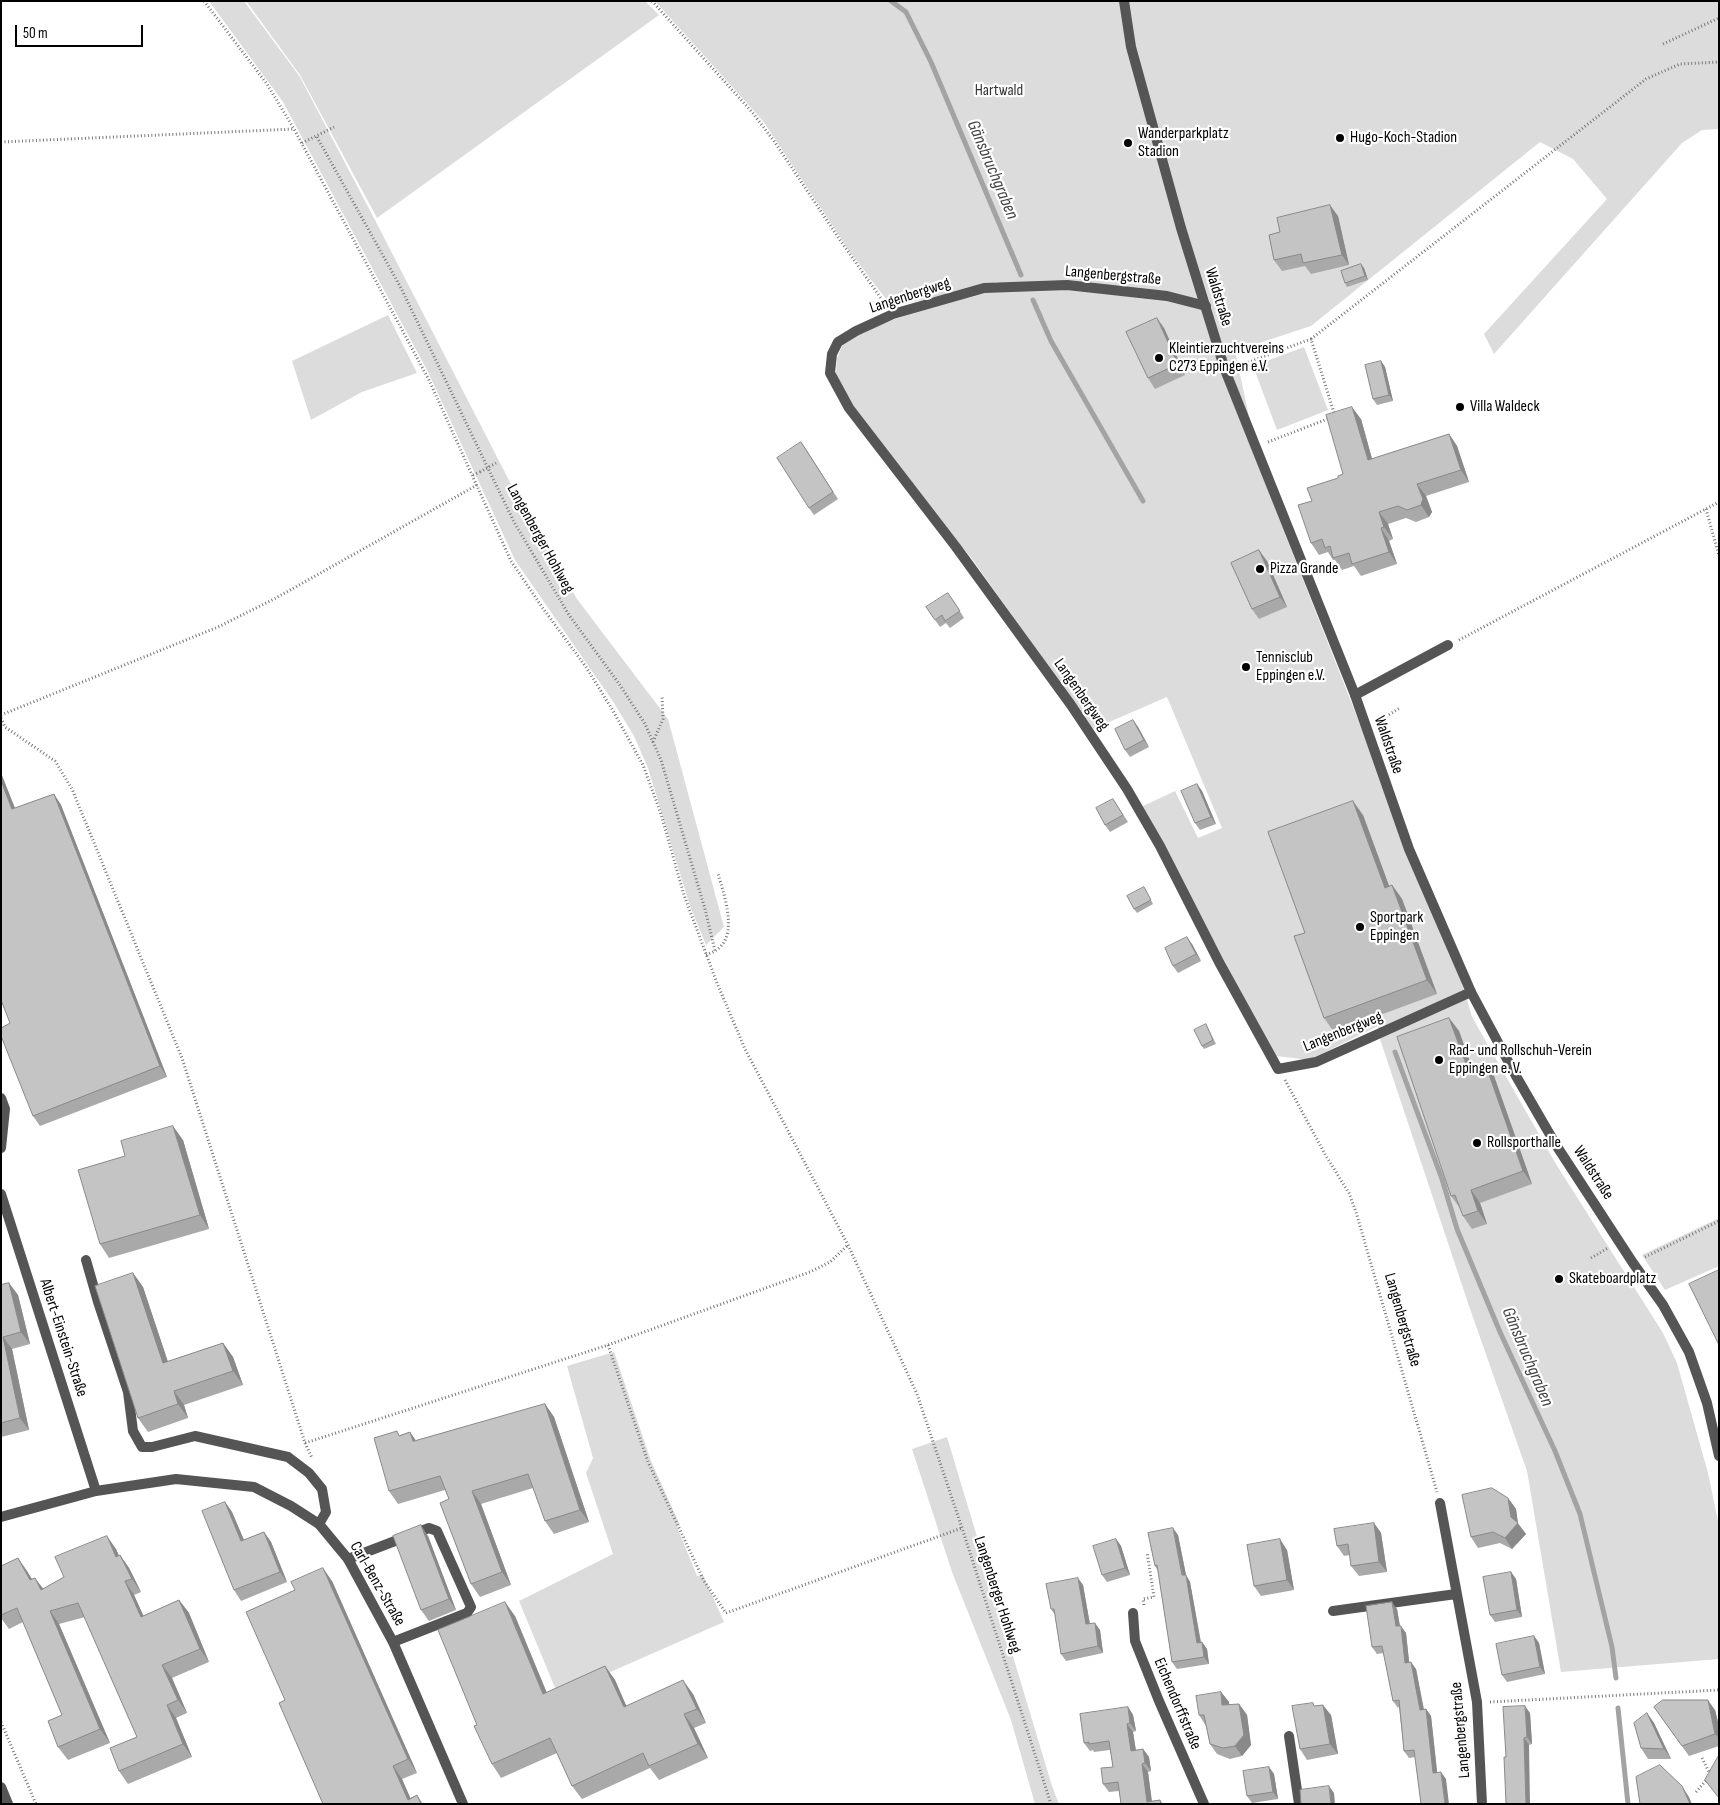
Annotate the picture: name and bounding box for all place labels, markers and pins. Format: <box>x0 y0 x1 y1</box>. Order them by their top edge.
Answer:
place label: Wanderparkplatz Stadion <box>1138 124 1229 162</box>
place label: Hugo-Koch-Stadion <box>1350 128 1457 148</box>
marker: Hugo-Koch-Stadion <box>1334 132 1346 144</box>
marker: Wanderparkplatz Stadion <box>1122 137 1134 149</box>
place label: Kleintierzuchtvereins C273 Eppingen e.V. <box>1169 339 1284 377</box>
marker: Kleintierzuchtvereins C273 Eppingen e.V. <box>1153 352 1165 364</box>
place label: Villa Waldeck <box>1470 397 1540 417</box>
marker: Villa Waldeck <box>1454 401 1466 413</box>
place label: Pizza Grande <box>1270 559 1338 579</box>
marker: Pizza Grande <box>1254 563 1266 575</box>
place label: Tennisclub Eppingen e.V. <box>1256 648 1325 686</box>
marker: Tennisclub Eppingen e.V. <box>1240 661 1252 673</box>
place label: Sportpark Eppingen <box>1370 908 1423 946</box>
marker: Sportpark Eppingen <box>1354 921 1366 933</box>
place label: Rad- und Rollschuh-Verein Eppingen e. V. <box>1449 1041 1592 1079</box>
marker: Rad- und Rollschuh-Verein Eppingen e. V. <box>1433 1054 1445 1066</box>
place label: Rollsporthalle <box>1487 1133 1561 1153</box>
marker: Rollsporthalle <box>1471 1137 1483 1149</box>
place label: Skateboardplatz <box>1569 1269 1656 1289</box>
marker: Skateboardplatz <box>1553 1273 1565 1285</box>

